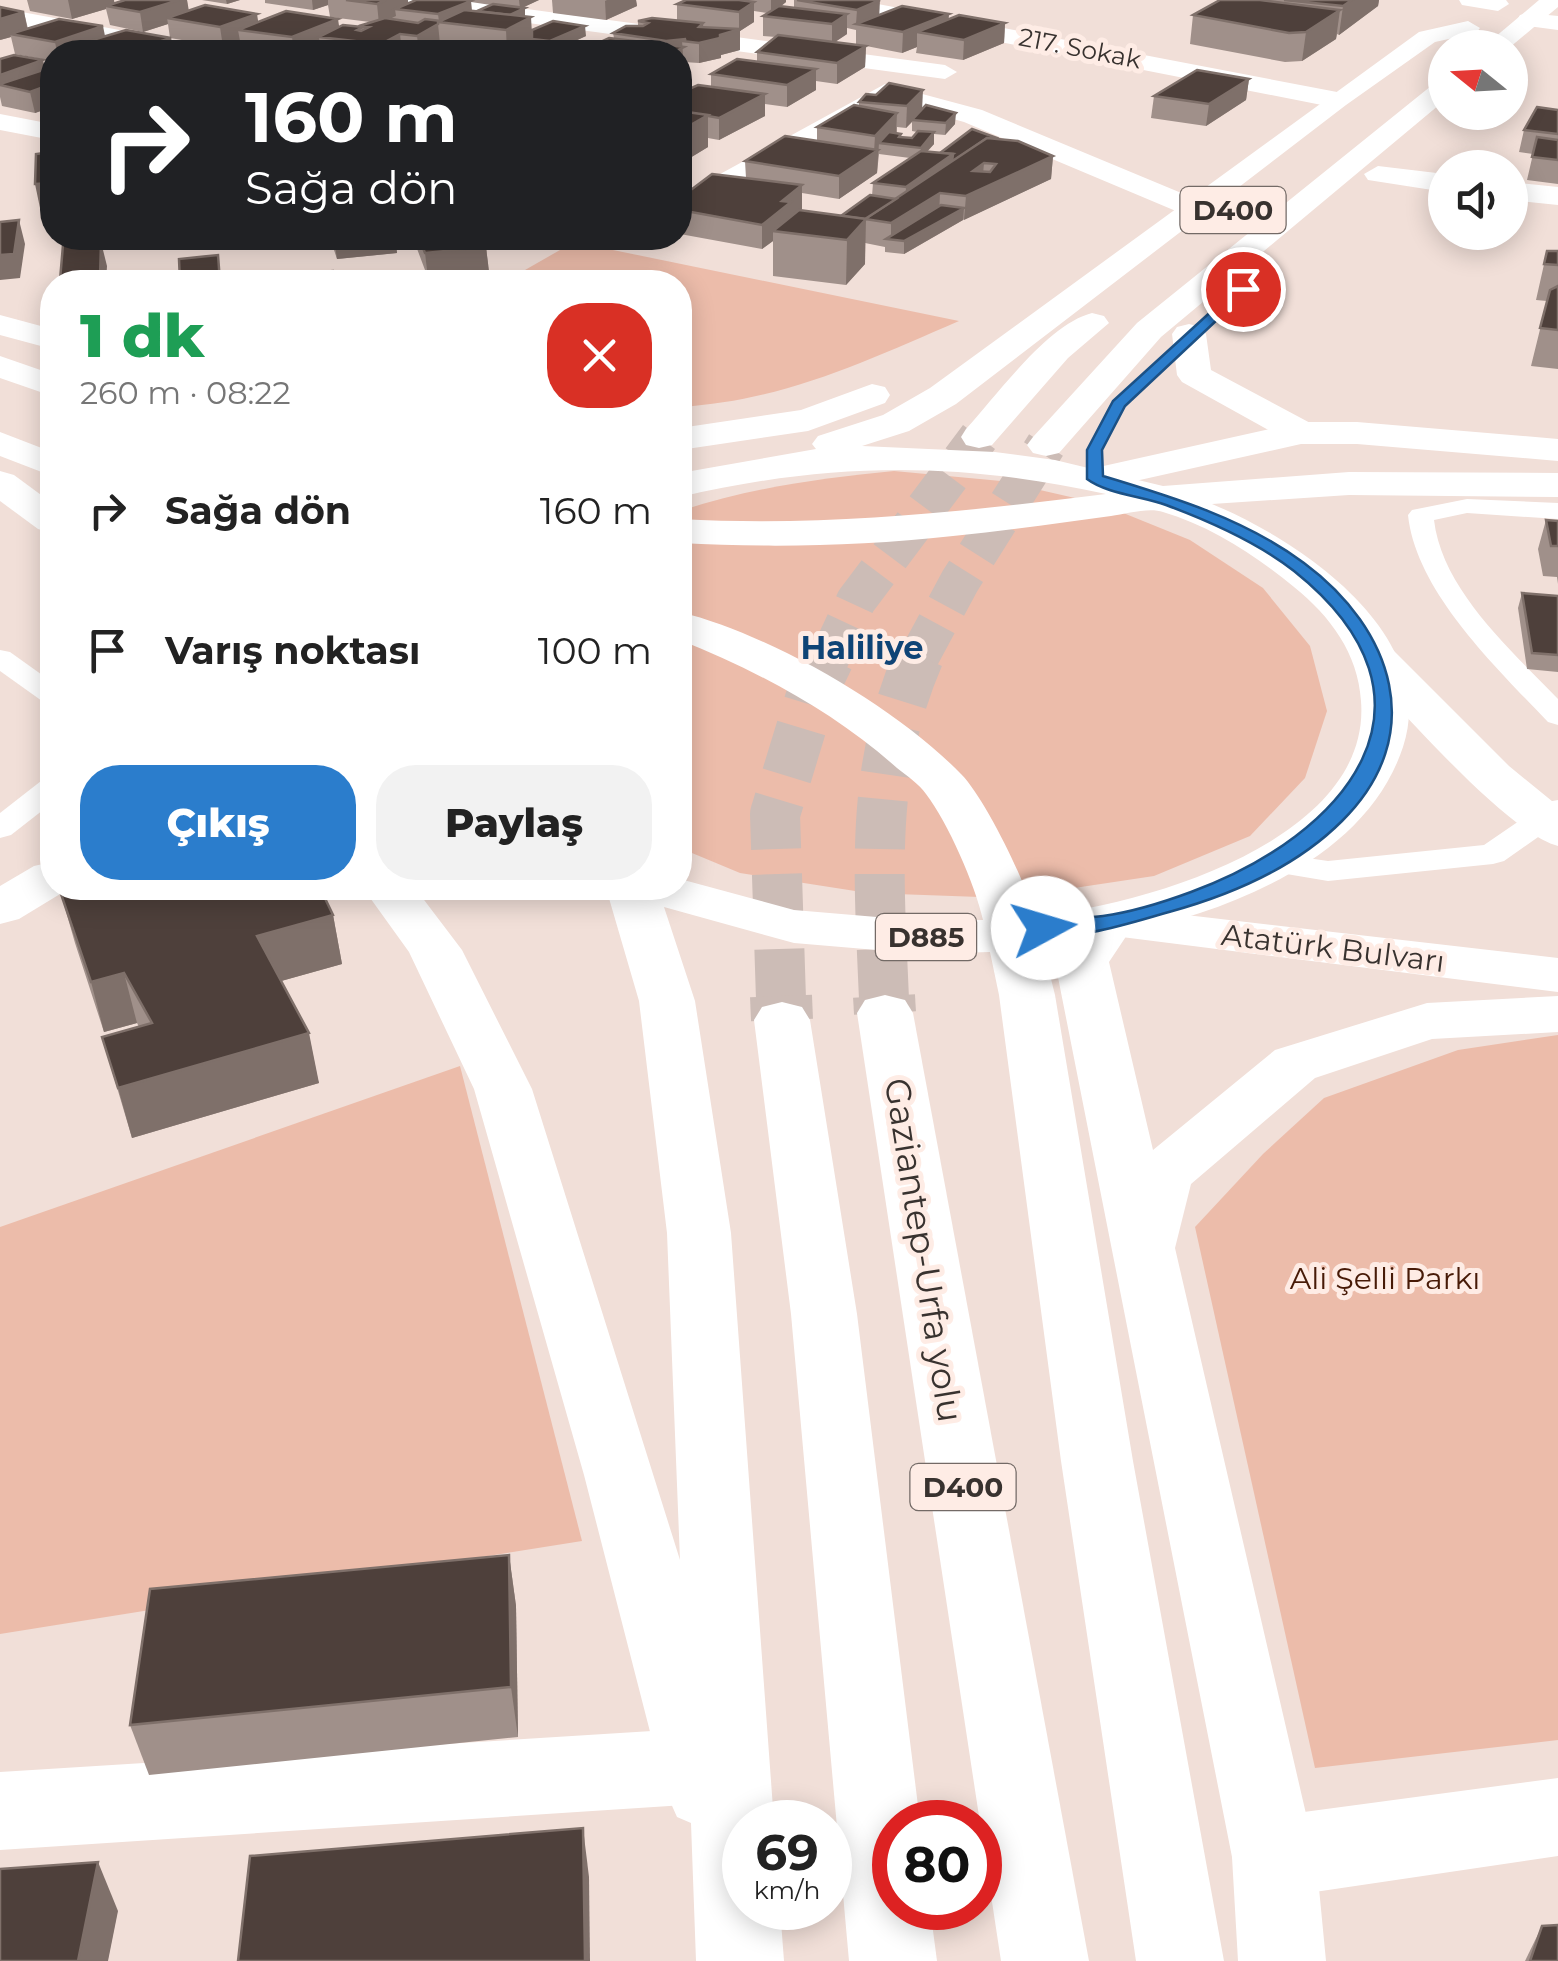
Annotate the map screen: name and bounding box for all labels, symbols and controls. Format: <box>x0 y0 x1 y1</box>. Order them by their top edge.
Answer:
street label: 217. Sokak <box>1016 21 1144 75</box>
north arrow <box>1428 30 1528 130</box>
map controls <box>1428 30 1528 250</box>
text: 160 m <box>245 74 458 160</box>
icon: right <box>80 80 210 210</box>
button: sound <box>1428 150 1528 250</box>
text: Sağa dön <box>245 160 458 215</box>
road number: D400 <box>1180 187 1286 233</box>
pin <box>1201 247 1286 332</box>
icon: arrive <box>1216 262 1271 317</box>
text: 1 dk <box>80 299 204 372</box>
button: close <box>547 303 652 408</box>
text: 260 m · 08:22 <box>80 373 291 412</box>
icon: right <box>80 483 135 538</box>
text: Sağa dön <box>165 487 351 534</box>
text: 160 m <box>540 487 652 534</box>
icon: arrive <box>80 623 135 678</box>
text: Varış noktası <box>165 627 420 674</box>
text: 100 m <box>538 627 652 674</box>
district label: Haliliye <box>801 628 923 667</box>
button: Çıkış <box>80 765 356 880</box>
button: Paylaş <box>376 765 652 880</box>
position arrow <box>991 876 1095 980</box>
road number: D885 <box>876 914 976 960</box>
street label: Atatürk Bulvarı <box>1219 916 1447 980</box>
street label: Gaziantep-Urfa yolu <box>876 1075 972 1425</box>
park label: Ali Şelli Parkı <box>1290 1260 1480 1297</box>
road number: D400 <box>910 1464 1016 1510</box>
speed limit sign: 80 <box>872 1800 1002 1930</box>
text: 69 <box>755 1822 819 1883</box>
text: km/h <box>754 1875 820 1905</box>

